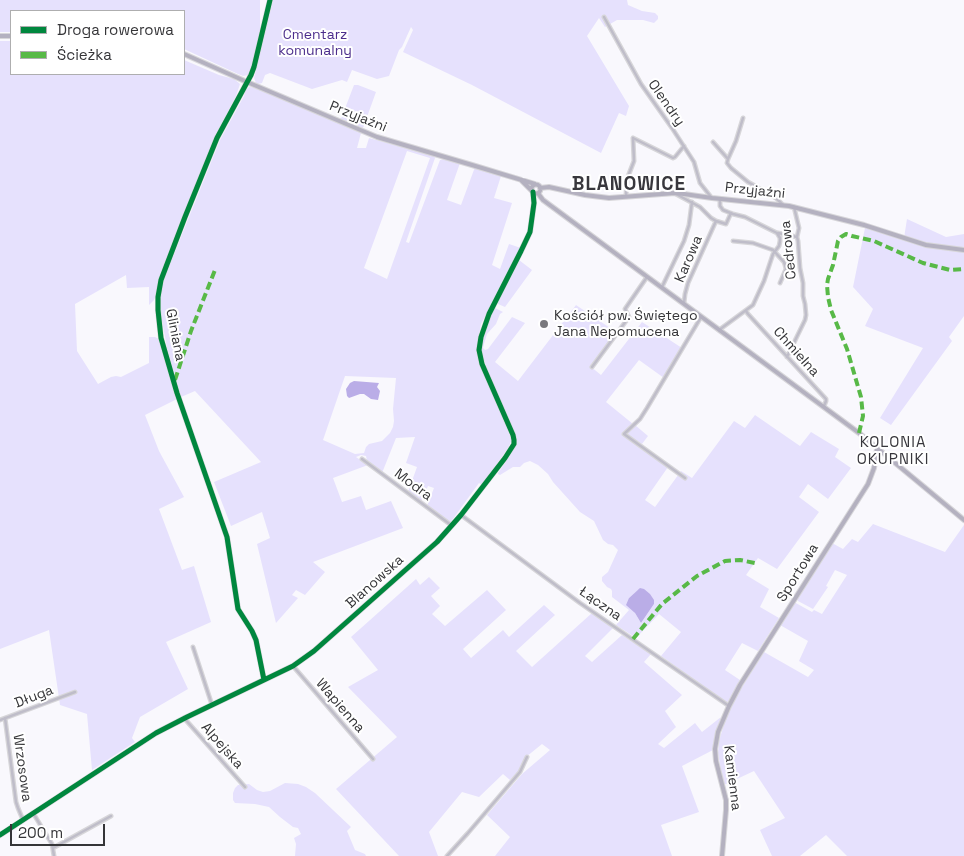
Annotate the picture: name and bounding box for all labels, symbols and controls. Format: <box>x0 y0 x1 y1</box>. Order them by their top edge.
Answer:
legend <box>10 10 185 75</box>
text: Droga rowerowa <box>57 20 174 39</box>
park label: Cmentarz komunalny <box>278 27 352 59</box>
text: Ścieżka <box>57 45 112 64</box>
street label: Olendry <box>644 77 688 129</box>
street label: Przyjaźni <box>327 98 389 136</box>
district label: BLANOWICE <box>571 174 687 196</box>
street label: Przyjaźni <box>724 179 786 203</box>
street label: Cedrowa <box>778 220 800 280</box>
street label: Karowa <box>672 233 706 285</box>
street label: Gliniana <box>162 307 188 363</box>
place label: Kościół pw. Świętego Jana Nepomucena <box>554 308 698 341</box>
marker: Kościół pw. Świętego Jana Nepomucena <box>538 318 550 330</box>
street label: Chmielna <box>769 324 823 380</box>
district label: KOLONIA OKUPNIKI <box>856 434 930 469</box>
street label: Modra <box>391 465 435 505</box>
street label: Sportowa <box>774 541 822 605</box>
street label: Blanowska <box>343 552 407 612</box>
street label: Łączna <box>575 583 625 625</box>
street label: Wapienna <box>312 676 368 736</box>
street label: Długa <box>12 682 56 712</box>
street label: Alpejska <box>197 719 247 773</box>
street label: Wrzosowa <box>9 733 35 803</box>
street label: Kamienna <box>720 744 744 812</box>
scale bar <box>12 814 108 846</box>
text: 200 m <box>18 823 63 842</box>

